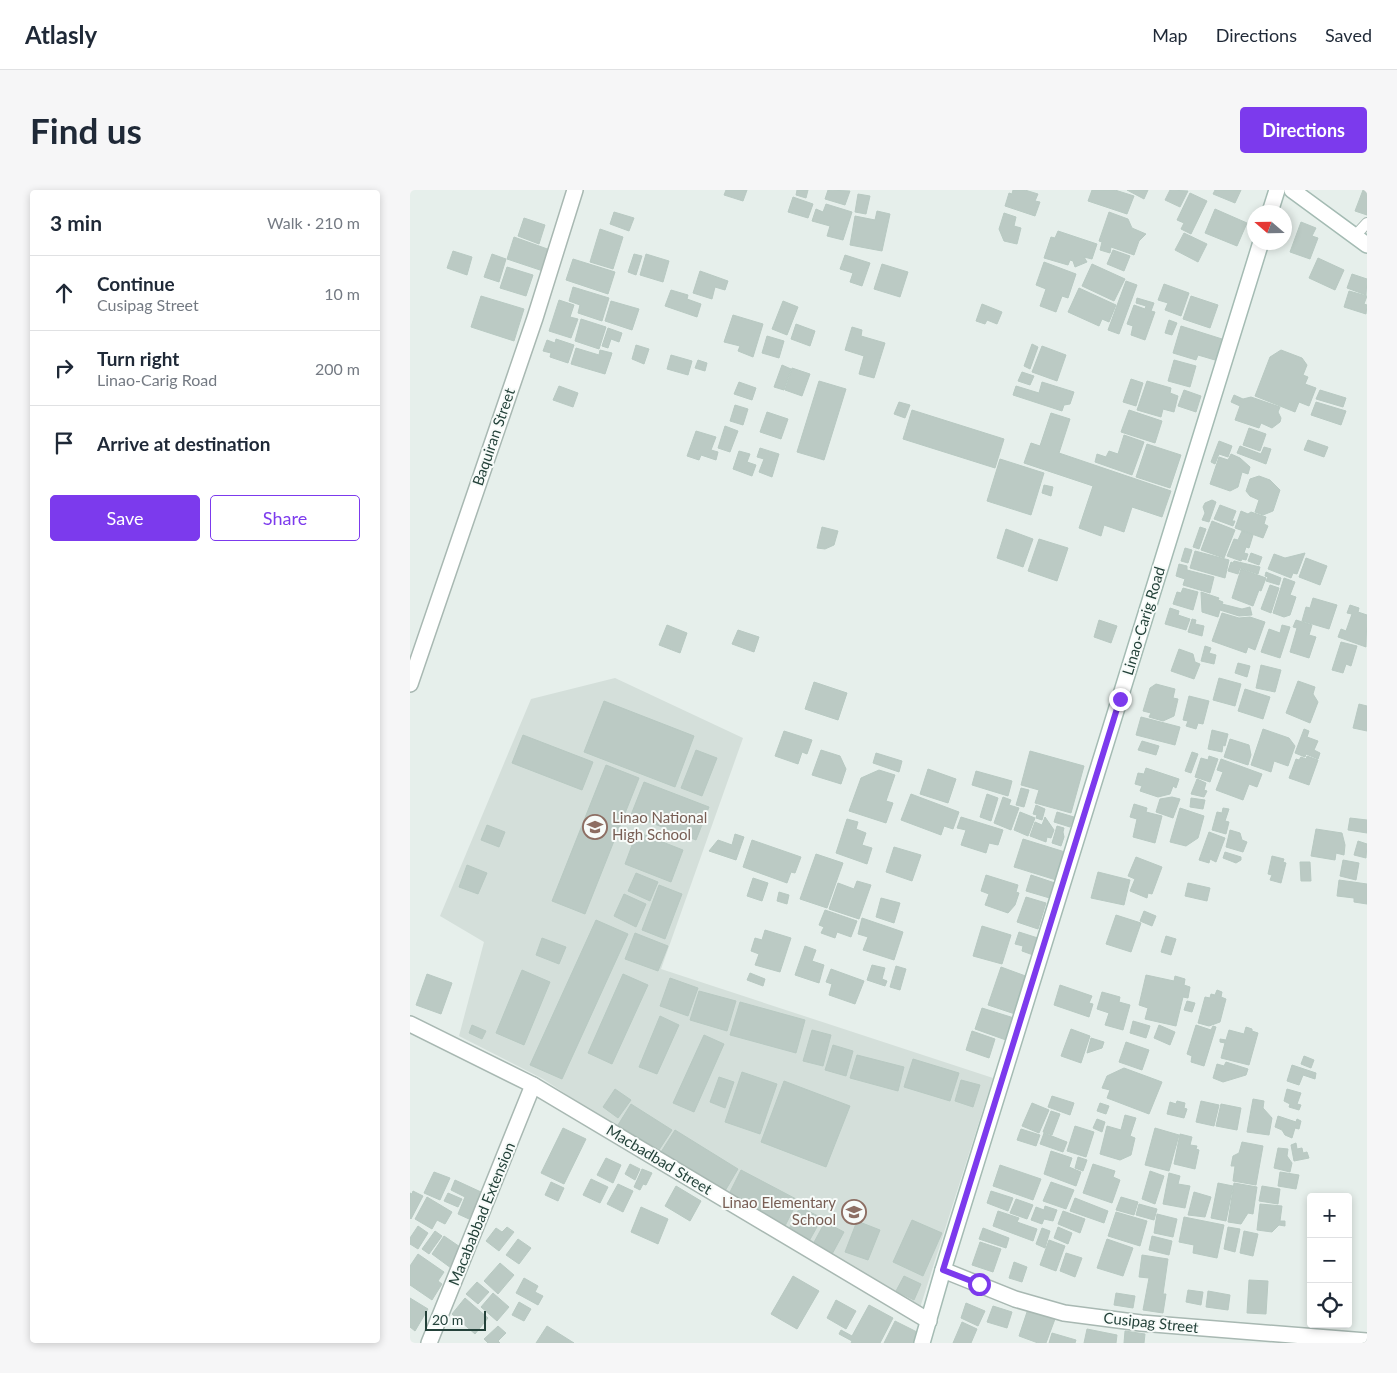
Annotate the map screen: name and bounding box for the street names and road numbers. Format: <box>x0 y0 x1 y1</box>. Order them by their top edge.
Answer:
street label: Baquiran Street <box>468 385 518 488</box>
street label: Linao-Carig Road <box>1118 564 1168 677</box>
street label: Macbadbad Street <box>603 1120 716 1198</box>
street label: Macababbad Extension <box>444 1139 518 1288</box>
street label: Cusipag Street <box>1103 1308 1200 1336</box>

